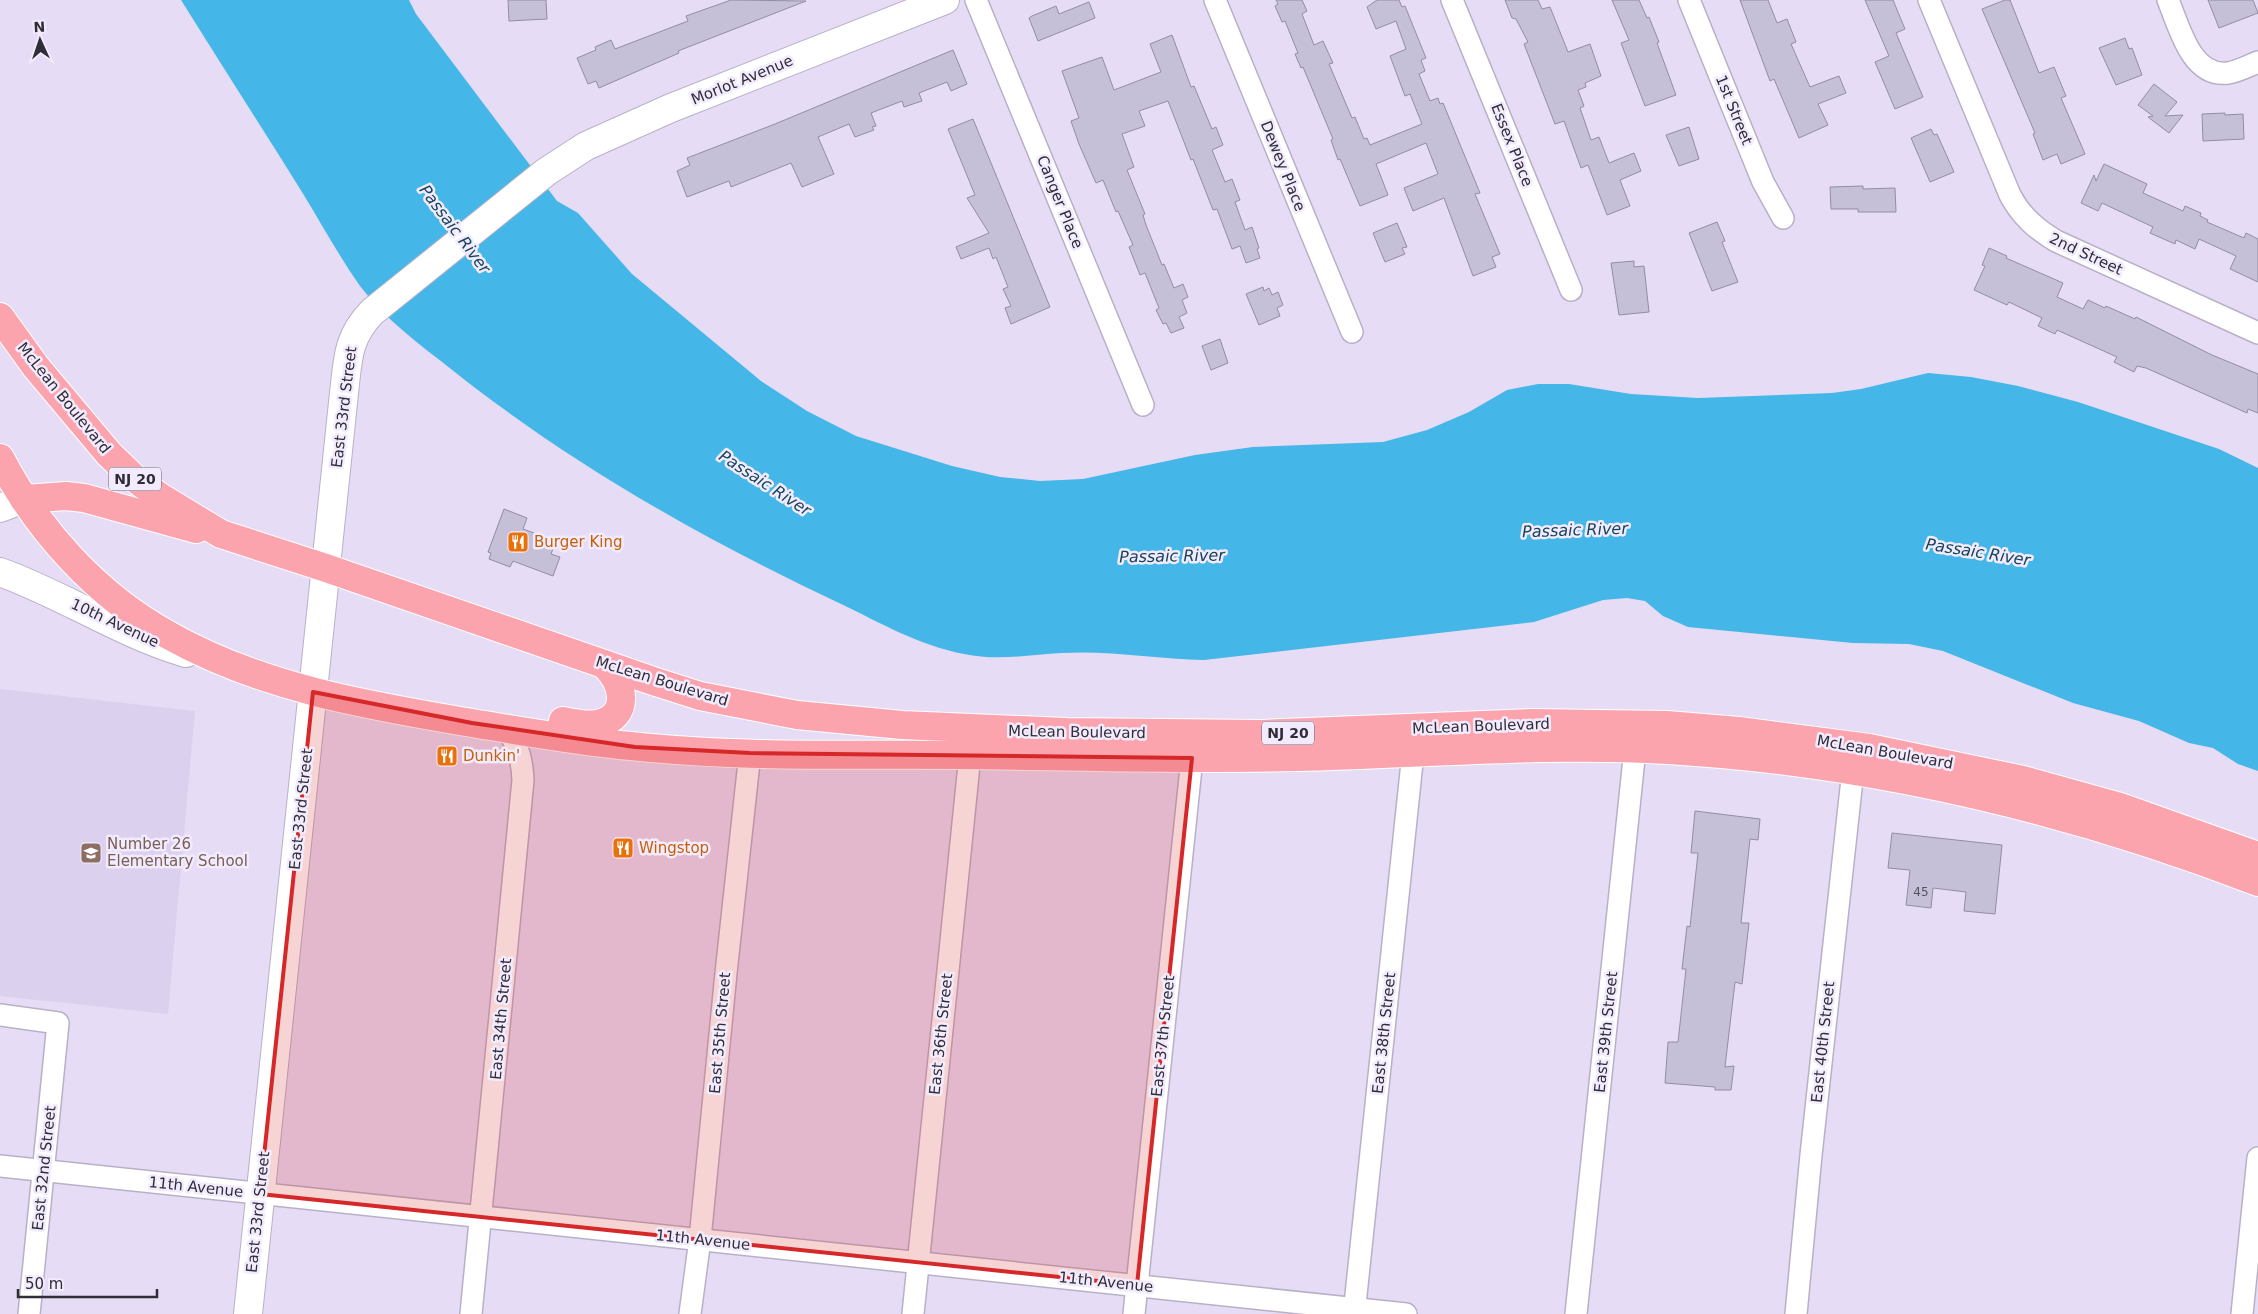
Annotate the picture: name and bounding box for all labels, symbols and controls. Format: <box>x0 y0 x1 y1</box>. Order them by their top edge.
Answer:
north arrow <box>15 15 65 65</box>
text: N <box>33 19 46 35</box>
street label: Morlot Avenue <box>689 51 795 109</box>
street label: 1st Street <box>1712 73 1756 148</box>
street label: Essex Place <box>1487 101 1537 189</box>
street label: Dewey Place <box>1257 118 1309 214</box>
street label: Canger Place <box>1033 153 1087 251</box>
water label: Passaic River <box>416 181 495 278</box>
street label: 2nd Street <box>2046 229 2126 279</box>
street label: McLean Boulevard <box>14 339 114 457</box>
street label: East 33rd Street <box>328 345 360 469</box>
water label: Passaic River <box>715 446 816 521</box>
road number: NJ 20 <box>109 468 161 490</box>
water label: Passaic River <box>1522 519 1630 541</box>
restaurant icon: Burger King <box>506 530 530 554</box>
place label: Burger King <box>534 533 622 551</box>
water label: Passaic River <box>1924 534 2033 570</box>
water label: Passaic River <box>1119 546 1226 566</box>
street label: 10th Avenue <box>68 595 162 651</box>
street label: McLean Boulevard <box>593 652 731 710</box>
street label: McLean Boulevard <box>1412 715 1550 737</box>
road number: NJ 20 <box>1262 721 1314 744</box>
street label: McLean Boulevard <box>1008 722 1146 742</box>
street label: McLean Boulevard <box>1816 731 1954 773</box>
restaurant icon: Dunkin' <box>435 744 459 768</box>
street label: East 33rd Street <box>286 747 316 871</box>
place label: Dunkin' <box>463 747 520 765</box>
place label: Number 26 Elementary School <box>107 835 248 870</box>
restaurant icon: Wingstop <box>611 836 635 860</box>
place label: Wingstop <box>639 839 709 857</box>
school or university icon: Number 26 Elementary School <box>79 841 103 865</box>
house number: 45 <box>1913 885 1929 899</box>
street label: East 34th Street <box>487 957 515 1081</box>
street label: East 39th Street <box>1591 970 1621 1094</box>
street label: East 35th Street <box>706 971 734 1095</box>
street label: East 38th Street <box>1369 971 1399 1095</box>
street label: East 36th Street <box>926 972 956 1096</box>
street label: East 37th Street <box>1148 974 1178 1098</box>
street label: East 40th Street <box>1808 980 1838 1104</box>
street label: East 32nd Street <box>28 1104 60 1231</box>
street label: East 33rd Street <box>243 1150 273 1274</box>
street label: 11th Avenue <box>148 1173 244 1201</box>
street label: 11th Avenue <box>655 1226 751 1254</box>
scale bar <box>18 1266 156 1298</box>
street label: 11th Avenue <box>1058 1268 1154 1296</box>
text: 50 m <box>25 1275 63 1293</box>

